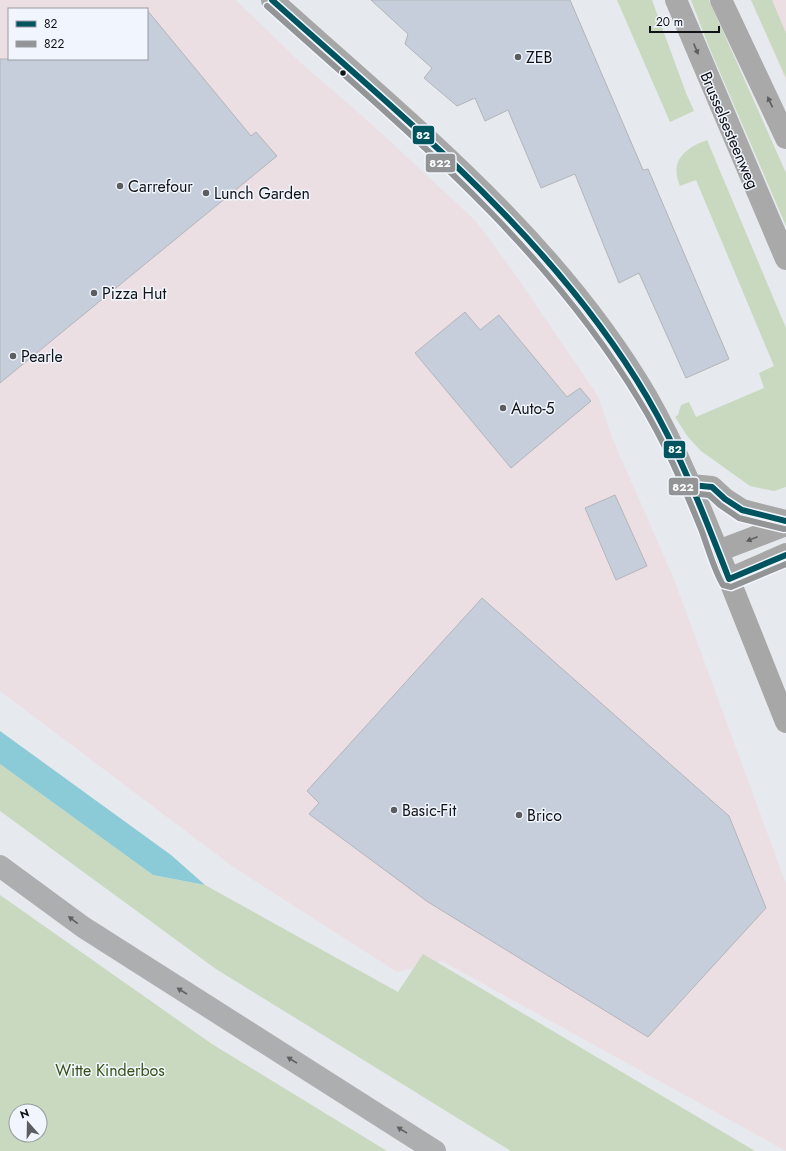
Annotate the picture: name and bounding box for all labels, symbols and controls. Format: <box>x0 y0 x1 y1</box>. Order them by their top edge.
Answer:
legend <box>8 8 148 60</box>
scale bar <box>650 8 719 34</box>
text: 20 m <box>656 13 683 31</box>
text: 82 <box>44 15 58 33</box>
text: 822 <box>44 35 64 53</box>
one-way arrow <box>693 44 699 55</box>
place label: ZEB <box>526 46 553 69</box>
marker: ZEB <box>513 52 523 62</box>
unlabelled marker <box>338 68 348 78</box>
street label: Brusselsesteenweg <box>694 68 765 192</box>
one-way arrow <box>767 97 773 108</box>
line badge: 82 <box>412 125 435 145</box>
text: 82 <box>416 127 430 143</box>
line badge: 822 <box>425 153 456 173</box>
text: 822 <box>429 155 451 171</box>
place label: Carrefour <box>128 175 193 198</box>
marker: Carrefour <box>115 181 125 191</box>
place label: Lunch Garden <box>214 182 310 205</box>
marker: Lunch Garden <box>201 188 211 198</box>
place label: Pizza Hut <box>102 282 166 305</box>
marker: Pizza Hut <box>89 288 99 298</box>
place label: Pearle <box>21 345 63 368</box>
marker: Pearle <box>8 351 18 361</box>
place label: Auto-5 <box>511 397 555 420</box>
marker: Auto-5 <box>498 403 508 413</box>
line badge: 82 <box>663 440 686 459</box>
text: 82 <box>668 441 682 457</box>
line badge: 822 <box>668 477 699 496</box>
text: 822 <box>672 479 694 495</box>
one-way arrow <box>747 536 758 542</box>
place label: Basic-Fit <box>402 799 456 822</box>
place label: Brico <box>527 804 562 827</box>
marker: Basic-Fit <box>389 805 399 815</box>
marker: Brico <box>514 810 524 820</box>
one-way arrow <box>68 916 79 924</box>
one-way arrow <box>177 987 188 994</box>
one-way arrow <box>286 1057 298 1064</box>
park label: Witte Kinderbos <box>55 1059 165 1082</box>
north arrow <box>8 1103 48 1143</box>
text: N <box>18 1105 31 1123</box>
one-way arrow <box>397 1126 407 1134</box>

